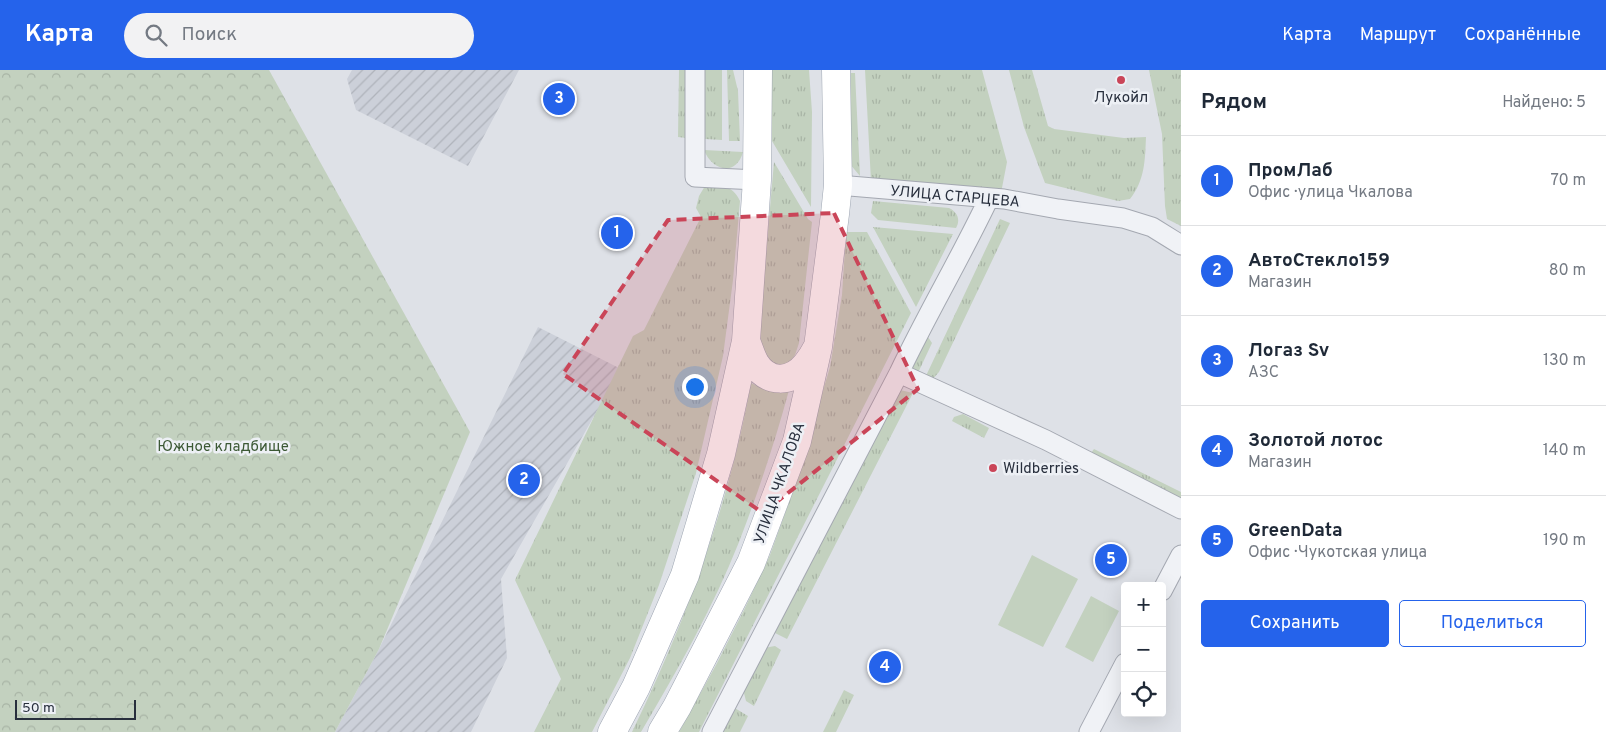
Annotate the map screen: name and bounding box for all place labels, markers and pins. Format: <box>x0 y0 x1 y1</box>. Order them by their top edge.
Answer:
marker: Лукойл <box>1115 74 1127 86</box>
pin: 3 <box>543 80 575 118</box>
place label: Лукойл <box>1094 89 1148 108</box>
pin: 1 <box>601 214 633 252</box>
place label: Wildberries <box>1003 460 1079 479</box>
pin: 2 <box>508 461 540 499</box>
marker: Wildberries <box>987 462 999 474</box>
pin: 5 <box>1095 541 1127 579</box>
pin: 4 <box>869 648 901 686</box>

